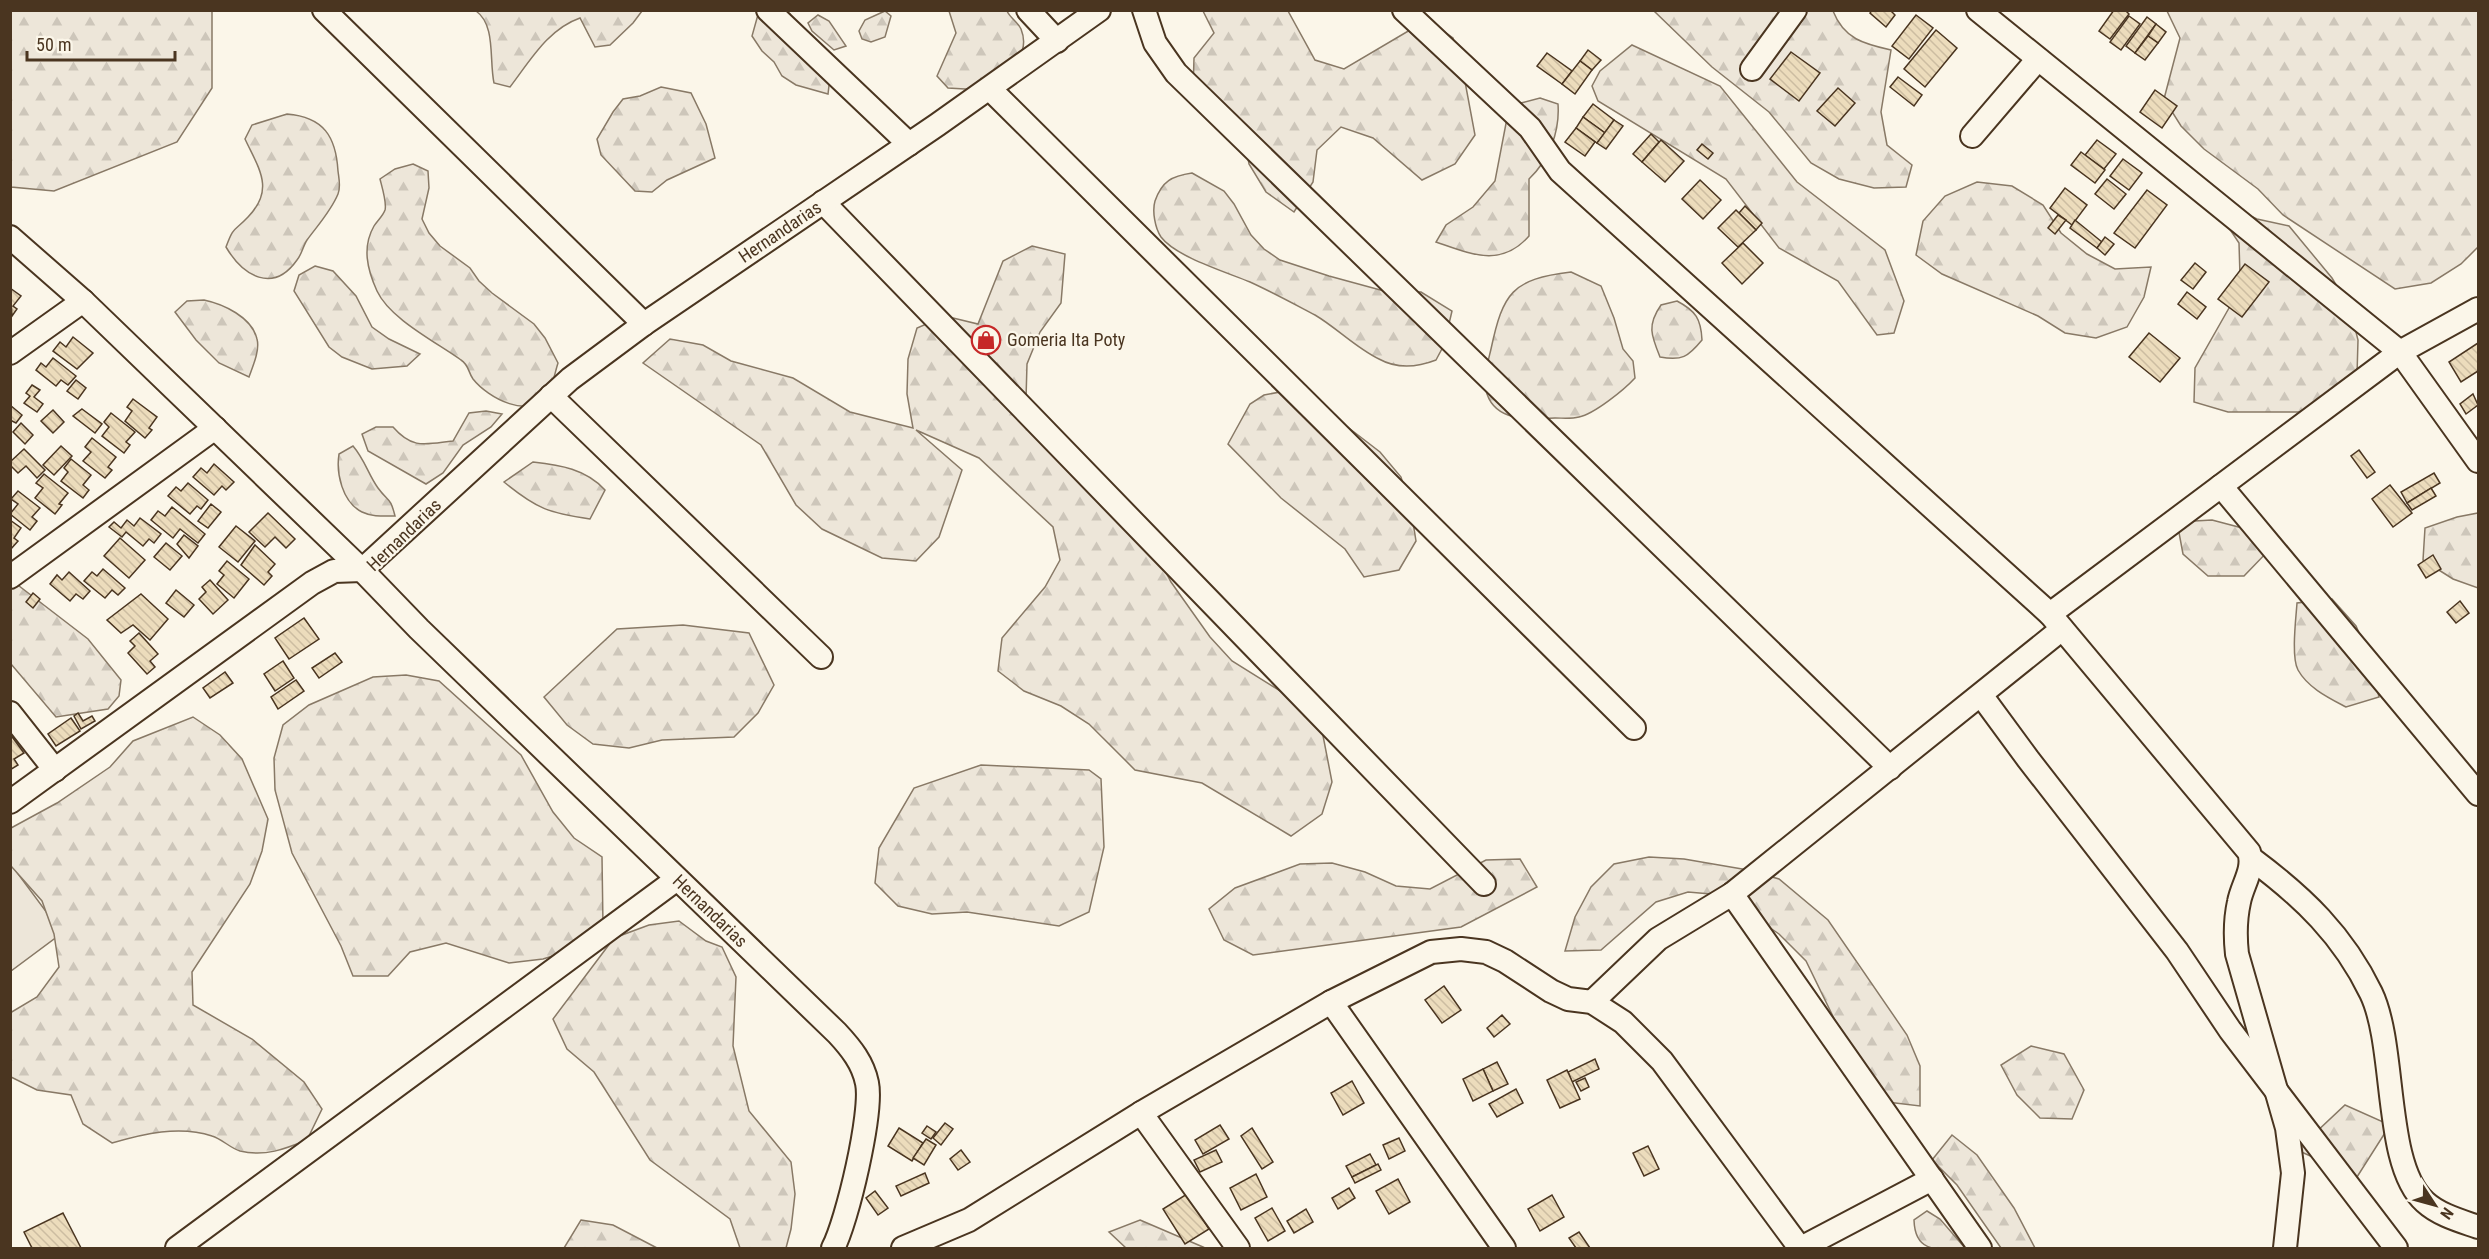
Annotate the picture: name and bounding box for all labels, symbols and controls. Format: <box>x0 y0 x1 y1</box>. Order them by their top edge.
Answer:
scale bar <box>27 24 176 62</box>
text: 50 m <box>36 34 71 55</box>
street label: Hernandarias <box>734 196 825 267</box>
shop icon: Gomeria Ita Poty <box>970 324 1002 356</box>
place label: Gomeria Ita Poty <box>1007 329 1126 350</box>
street label: Hernandarias <box>362 494 445 575</box>
street label: Hernandarias <box>669 870 752 951</box>
north arrow <box>2405 1175 2465 1235</box>
text: N <box>2436 1204 2457 1223</box>

